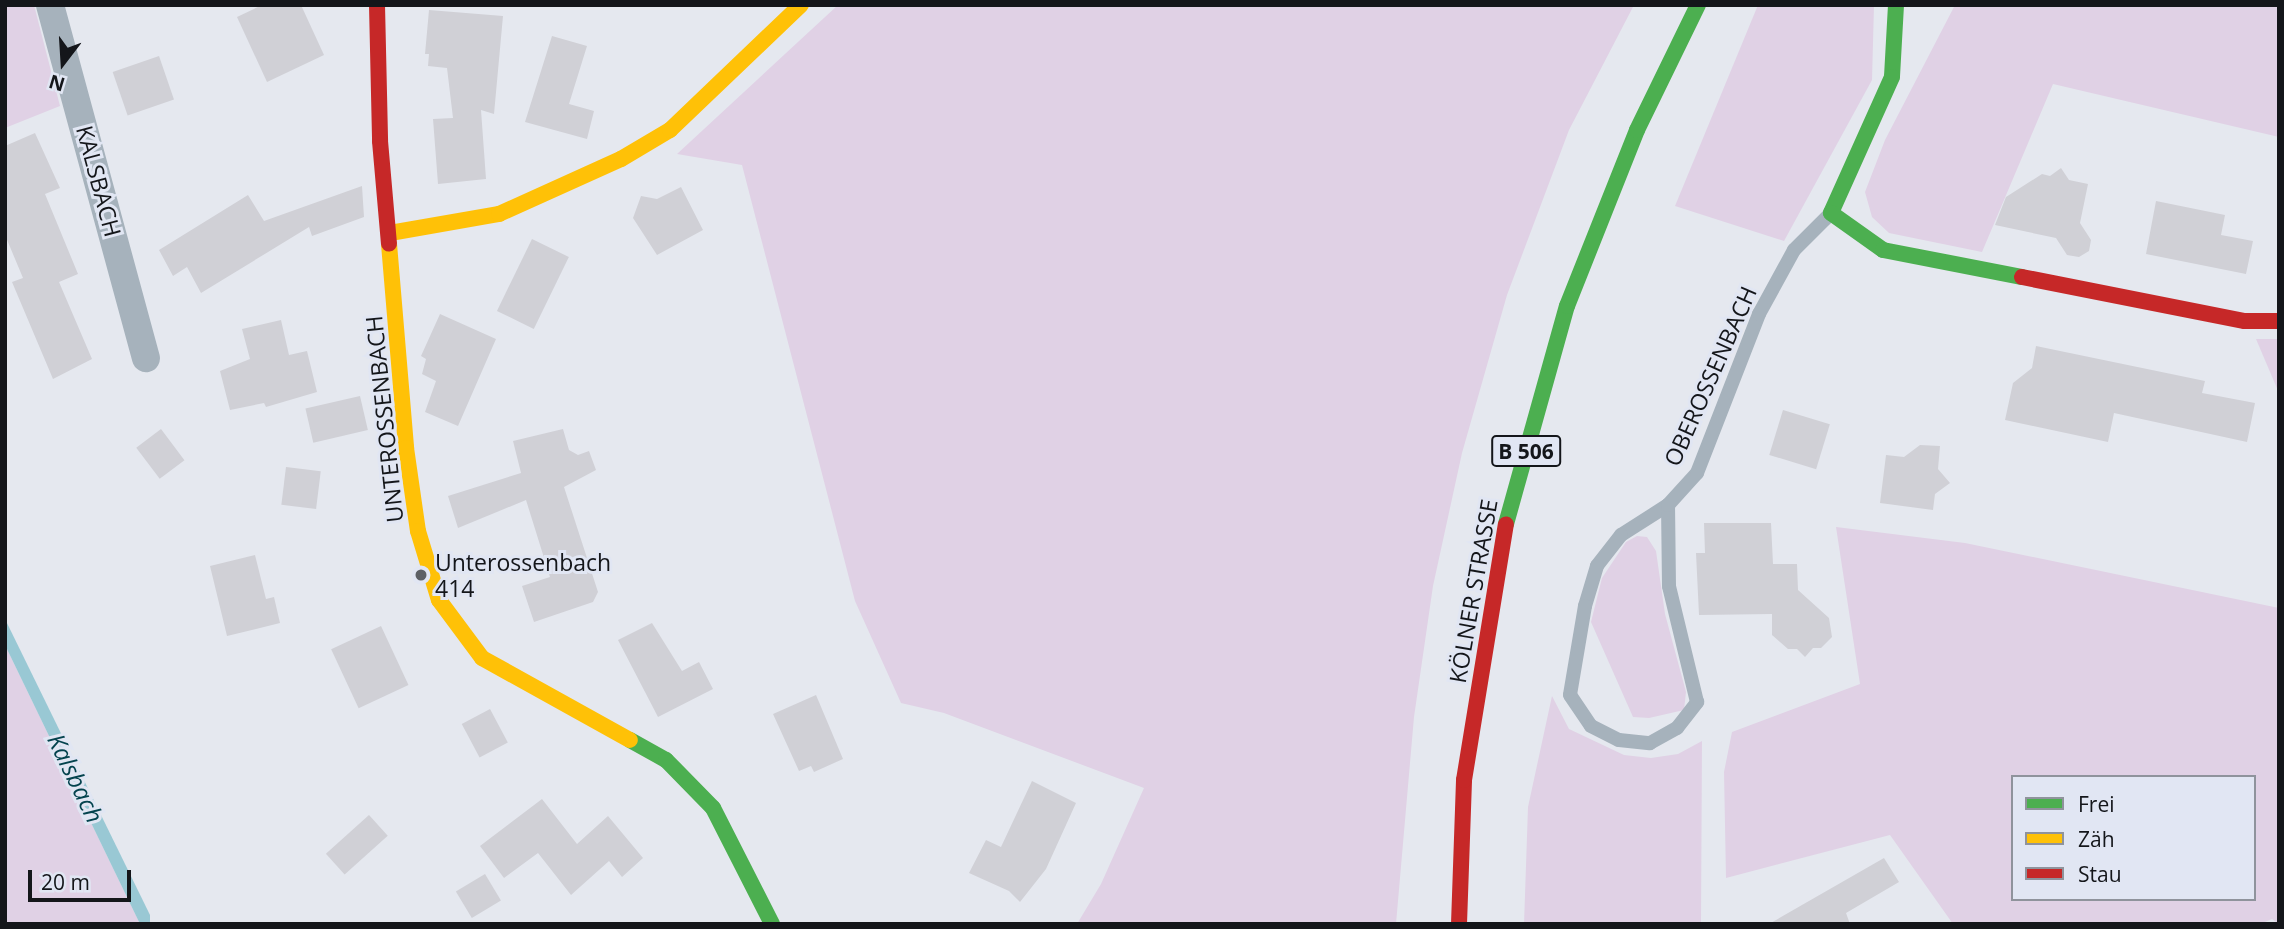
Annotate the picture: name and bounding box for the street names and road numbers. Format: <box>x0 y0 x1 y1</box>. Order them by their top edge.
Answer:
street label: KALSBACH <box>71 122 127 240</box>
street label: OBEROSSENBACH <box>1658 282 1762 470</box>
street label: UNTEROSSENBACH <box>359 314 409 524</box>
road number: B 506 <box>1491 434 1561 468</box>
street label: KÖLNER STRASSE <box>1443 497 1503 685</box>

